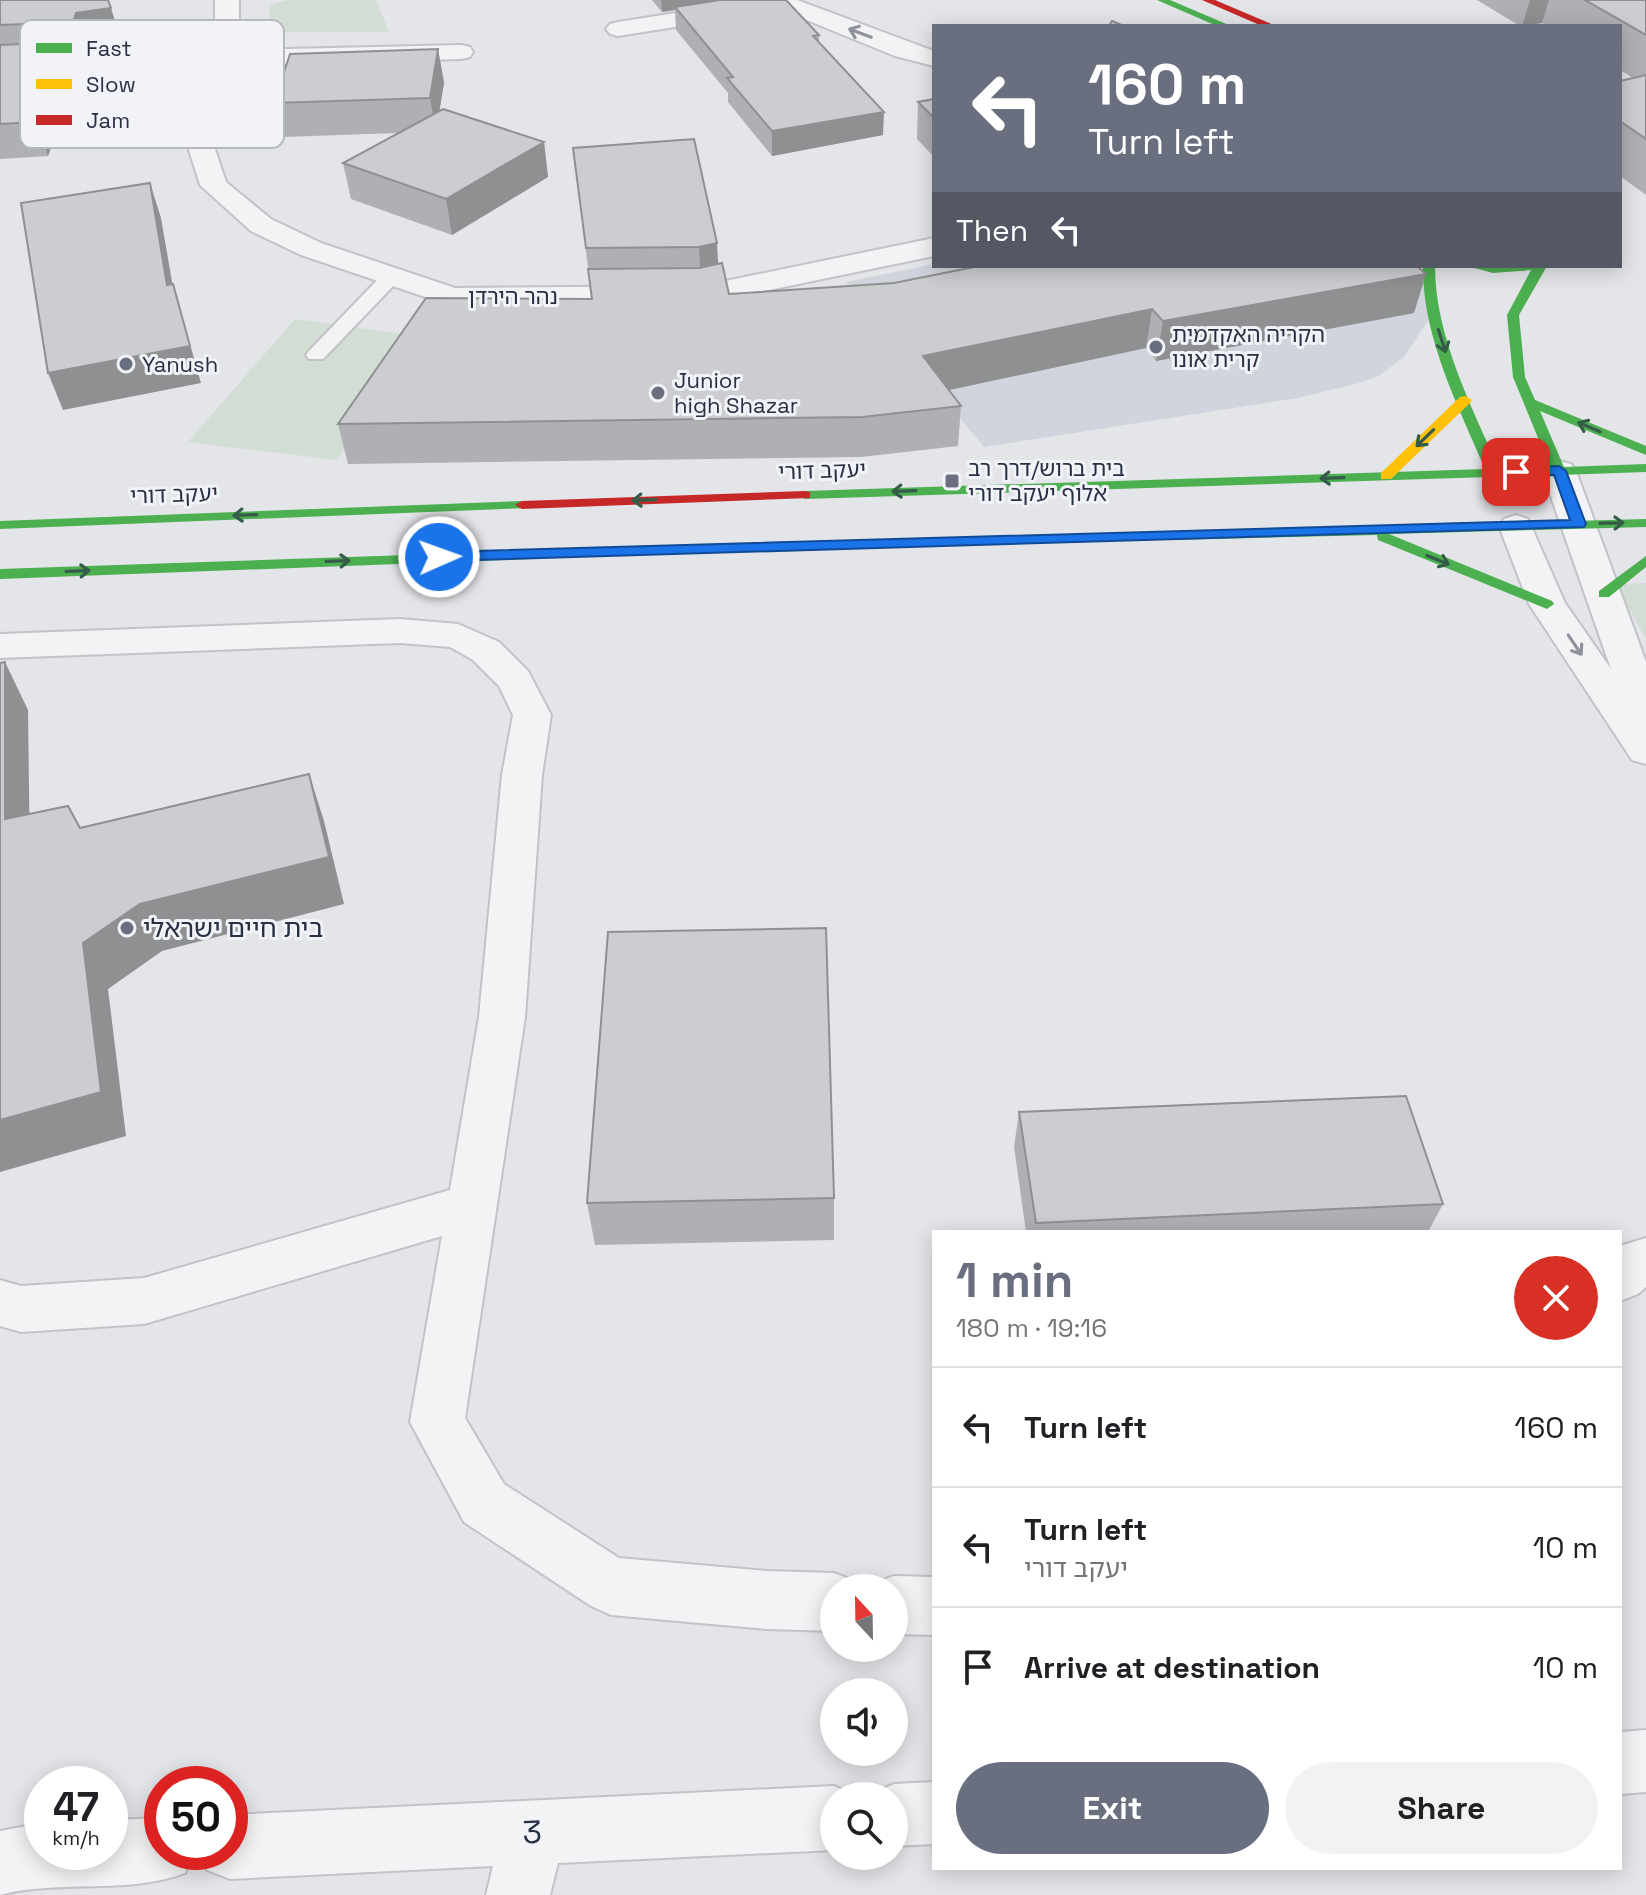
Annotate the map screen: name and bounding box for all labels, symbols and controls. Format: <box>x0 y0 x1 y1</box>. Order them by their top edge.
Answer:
legend <box>20 20 284 148</box>
one-way arrow <box>848 25 873 40</box>
text: Fast <box>86 34 132 62</box>
text: 160 m <box>1088 49 1246 120</box>
icon: left <box>956 56 1060 160</box>
text: Slow <box>86 70 136 98</box>
text: Jam <box>86 106 130 134</box>
text: Turn left <box>1088 119 1235 165</box>
icon: left <box>1044 208 1088 252</box>
text: Then <box>956 211 1028 250</box>
street label: נהר הירדן <box>468 282 558 310</box>
place label: הקריה האקדמית קרית אונו <box>1172 320 1325 373</box>
one-way arrow <box>1436 329 1451 354</box>
marker: הקריה האקדמית קרית אונו <box>1147 338 1165 356</box>
place label: Yanush <box>142 350 218 378</box>
marker: Yanush <box>117 355 135 373</box>
place label: Junior high Shazar <box>674 366 798 419</box>
marker: Junior high Shazar <box>649 384 667 402</box>
one-way arrow <box>1577 419 1602 434</box>
one-way arrow <box>1416 428 1435 447</box>
pin <box>1482 438 1550 506</box>
icon: arrive <box>1494 450 1538 494</box>
street label: יעקב דורי <box>778 454 866 486</box>
place label: בית ברוש/דרך רב אלוף יעקב דורי <box>968 454 1125 507</box>
one-way arrow <box>1319 470 1346 486</box>
marker: בית ברוש/דרך רב אלוף יעקב דורי <box>943 472 961 490</box>
street label: יעקב דורי <box>130 478 218 510</box>
one-way arrow <box>891 484 918 499</box>
one-way arrow <box>631 493 658 508</box>
one-way arrow <box>232 508 259 523</box>
position arrow <box>397 515 481 599</box>
one-way arrow <box>1598 516 1625 531</box>
one-way arrow <box>324 553 351 568</box>
one-way arrow <box>1425 553 1450 568</box>
one-way arrow <box>64 563 91 578</box>
one-way arrow <box>1567 634 1583 656</box>
place label: בית חיים ישראלי <box>143 911 323 945</box>
marker: בית חיים ישראלי <box>118 919 136 937</box>
text: 1 min <box>956 1250 1073 1311</box>
button: close <box>1514 1256 1598 1340</box>
text: 180 m · 19:16 <box>956 1311 1107 1345</box>
icon: left <box>956 1405 1000 1449</box>
text: Turn left <box>1024 1408 1147 1447</box>
text: 160 m <box>1514 1408 1598 1447</box>
text: Turn left <box>1024 1510 1147 1549</box>
icon: left <box>956 1525 1000 1569</box>
text: 10 m <box>1533 1528 1598 1567</box>
text: יעקב דורי <box>1024 1551 1128 1585</box>
north arrow <box>820 1574 908 1662</box>
map controls <box>820 1574 908 1870</box>
icon: arrive <box>956 1645 1000 1689</box>
text: Arrive at destination <box>1024 1648 1320 1687</box>
text: 10 m <box>1533 1648 1598 1687</box>
button: sound <box>820 1678 908 1766</box>
button: Exit <box>956 1762 1269 1854</box>
button: Share <box>1285 1762 1598 1854</box>
speed limit sign: 50 <box>144 1766 248 1870</box>
text: 47 <box>53 1782 99 1833</box>
button: search <box>820 1782 908 1870</box>
street label: 3 <box>521 1812 543 1852</box>
text: km/h <box>52 1825 100 1851</box>

